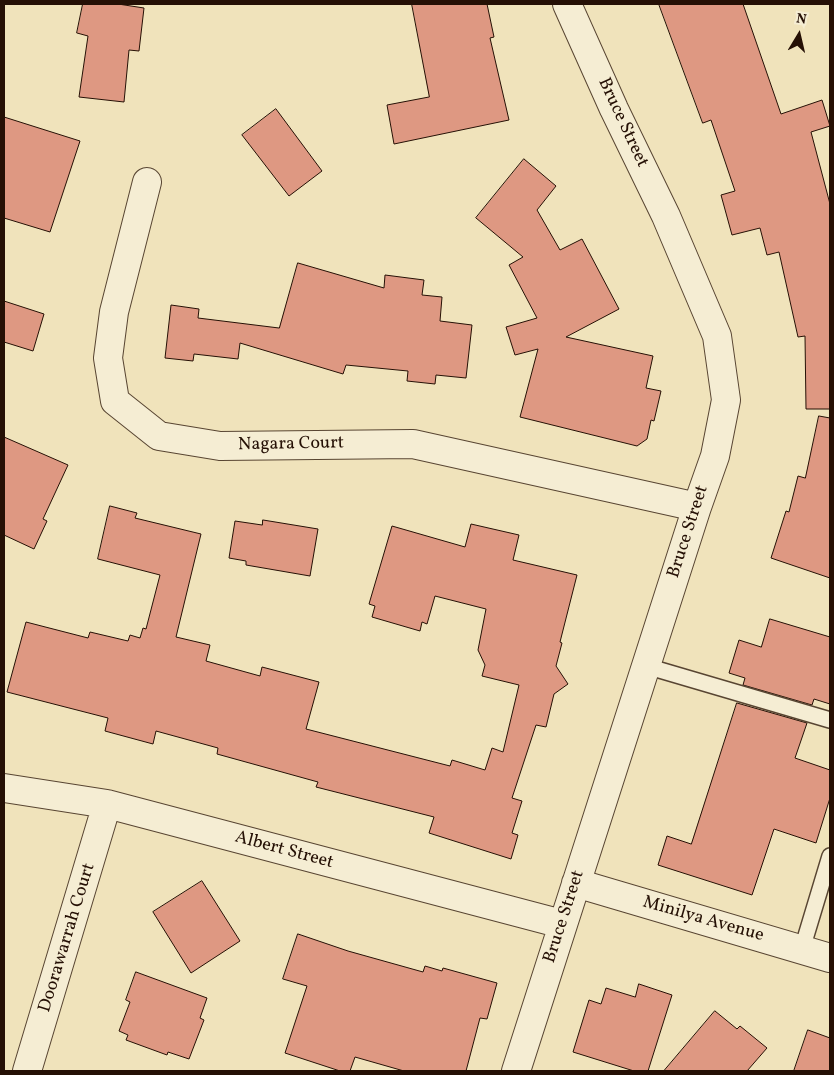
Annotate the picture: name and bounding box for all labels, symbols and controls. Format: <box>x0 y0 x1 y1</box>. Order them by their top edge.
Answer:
north arrow <box>774 10 824 60</box>
text: N <box>795 10 808 30</box>
street label: Bruce Street <box>592 75 652 171</box>
street label: Nagara Court <box>238 433 344 457</box>
street label: Bruce Street <box>664 483 714 581</box>
street label: Albert Street <box>232 827 336 875</box>
street label: Doorawarrah Court <box>35 861 101 1015</box>
street label: Bruce Street <box>540 868 590 966</box>
street label: Minilya Avenue <box>640 892 766 948</box>

